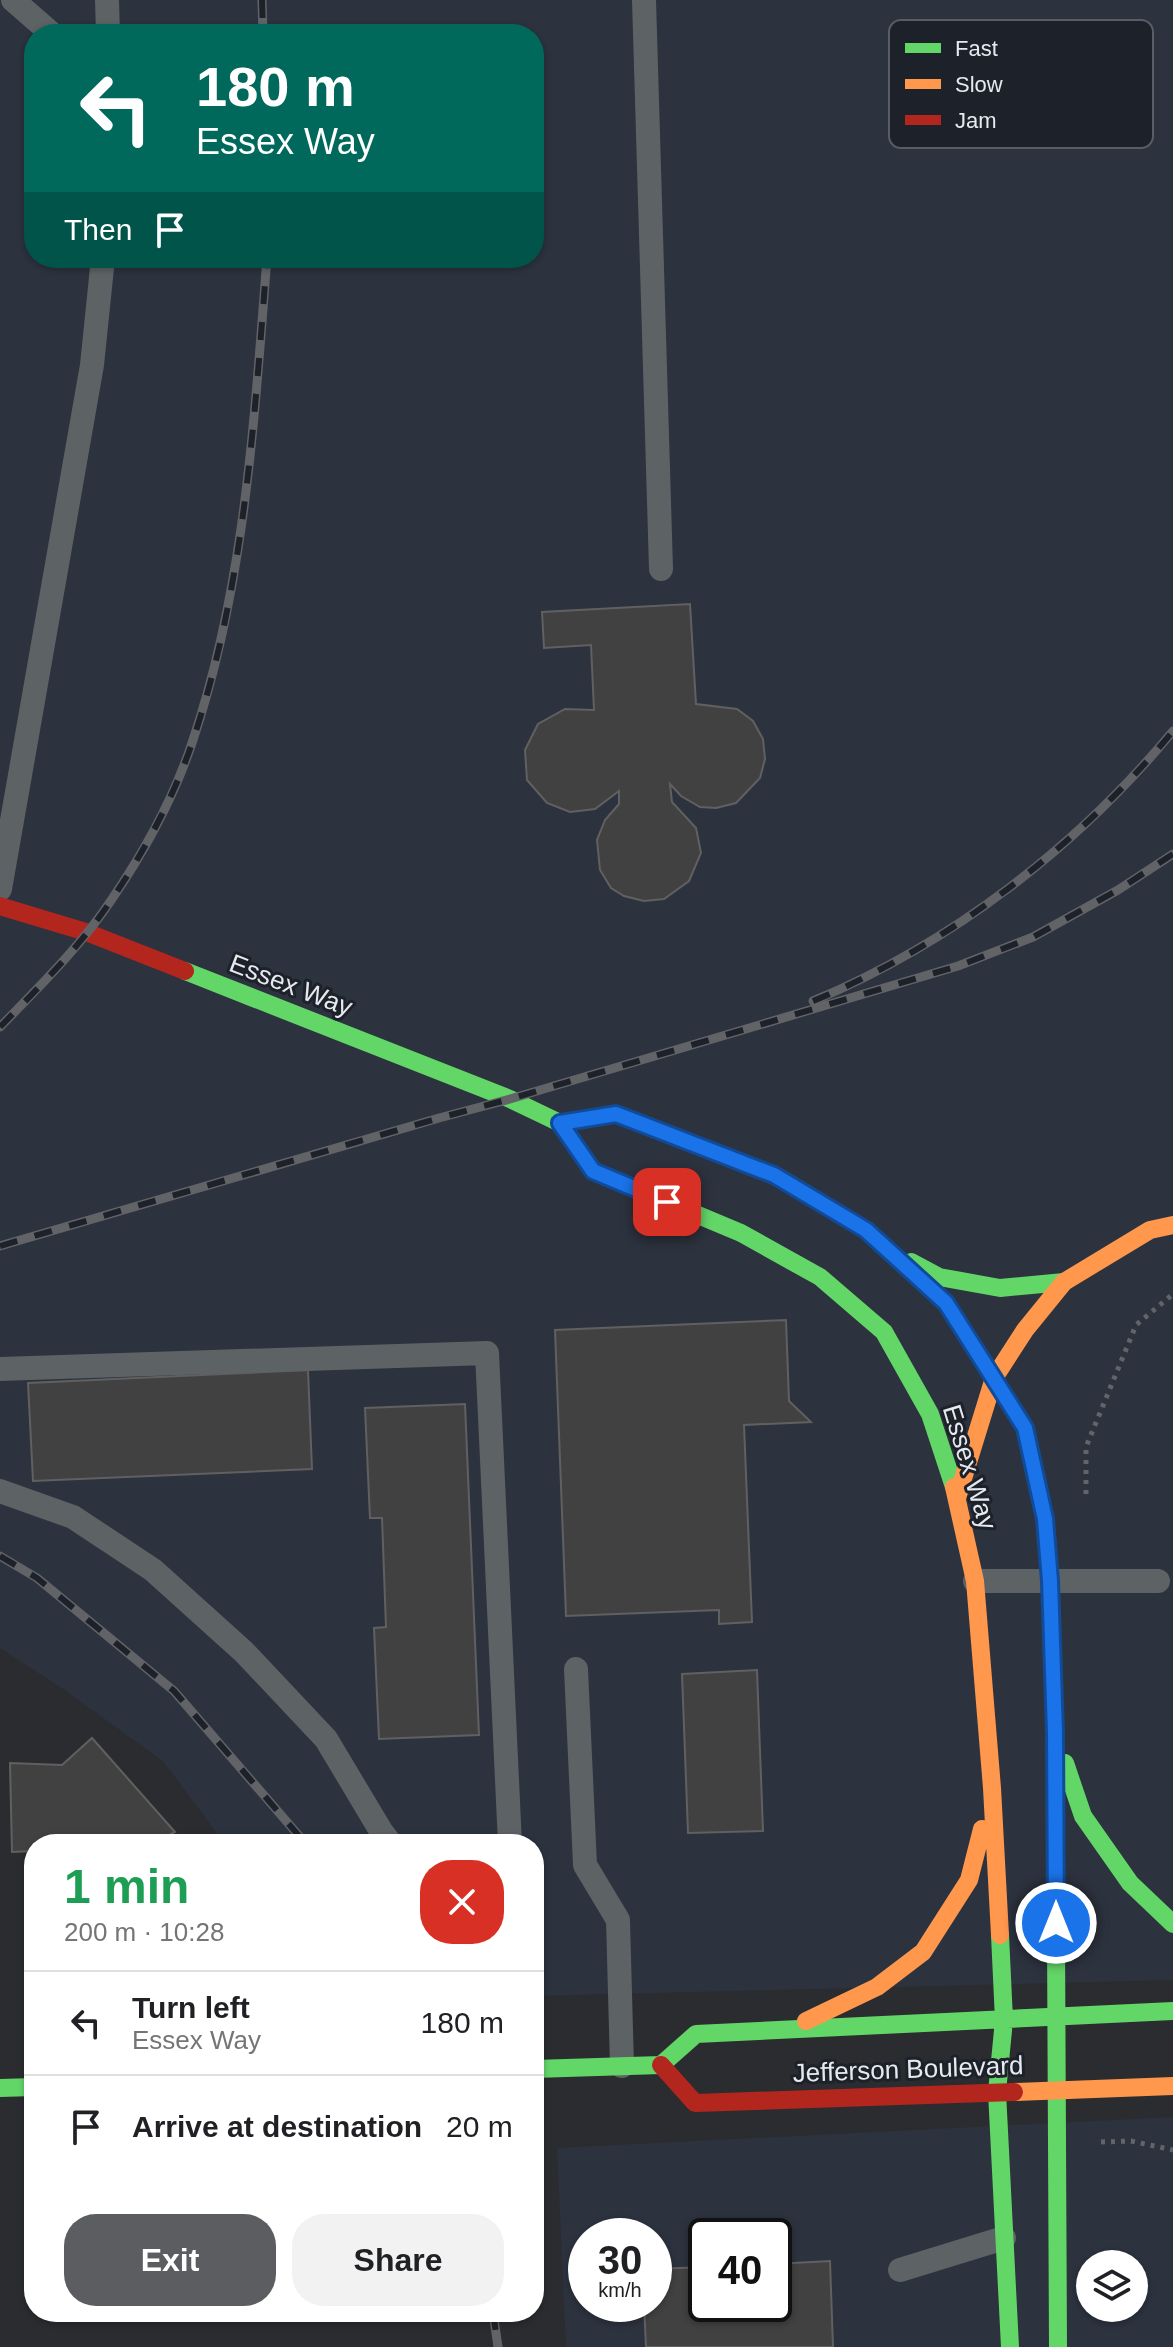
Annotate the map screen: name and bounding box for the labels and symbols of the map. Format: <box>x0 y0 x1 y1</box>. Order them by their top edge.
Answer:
legend <box>889 20 1153 148</box>
text: Fast <box>955 36 998 61</box>
text: Slow <box>955 72 1003 97</box>
text: Jam <box>955 108 997 133</box>
street label: Essex Way <box>225 948 357 1022</box>
pin <box>633 1168 701 1236</box>
street label: Essex Way <box>937 1401 1003 1533</box>
position arrow <box>1014 1881 1098 1965</box>
street label: Jefferson Boulevard <box>792 2050 1024 2088</box>
speed limit sign: 40 <box>688 2218 792 2322</box>

